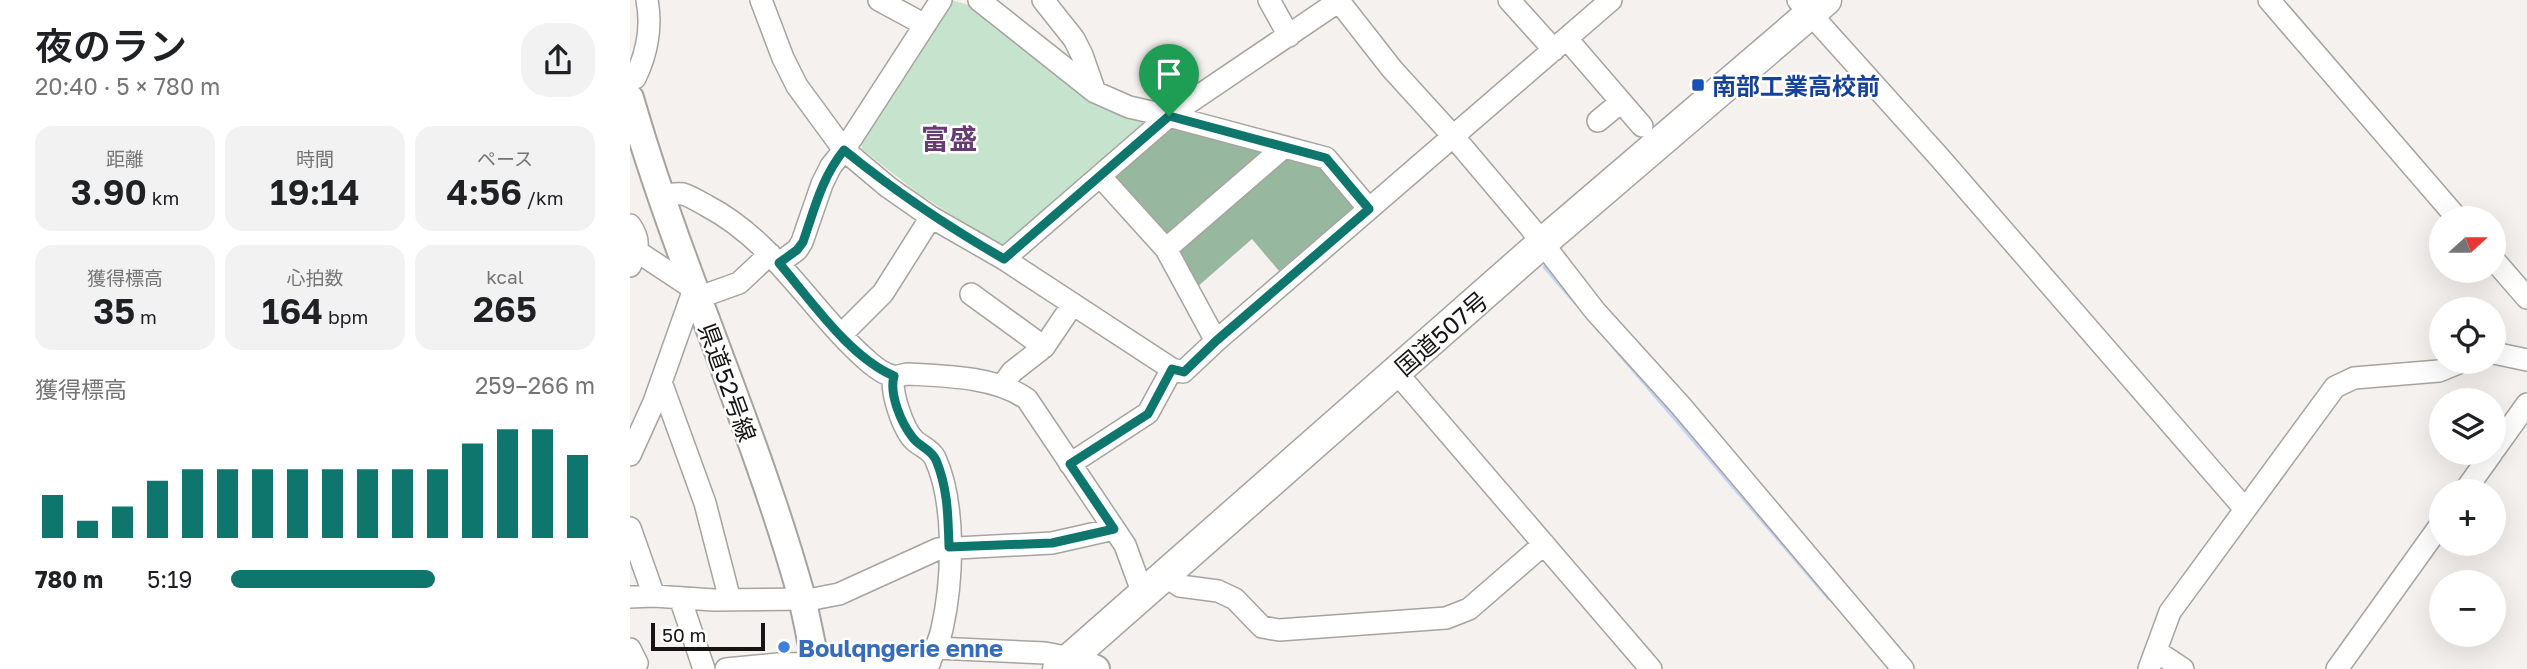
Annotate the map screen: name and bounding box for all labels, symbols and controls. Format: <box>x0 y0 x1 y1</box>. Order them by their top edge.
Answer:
text: 夜のラン <box>35 23 187 68</box>
button: share <box>521 23 595 97</box>
pin <box>1139 44 1199 116</box>
icon: arrive <box>1150 55 1188 93</box>
place label: 南部工業高校前 <box>1712 71 1880 100</box>
text: 20:40 · 5 × 780 m <box>35 72 220 100</box>
marker: 南部工業高校前 <box>1690 77 1706 93</box>
district label: 富盛 <box>921 122 977 155</box>
text: 距離 <box>106 147 144 170</box>
text: 時間 <box>296 147 334 170</box>
text: ペース <box>477 147 533 170</box>
text: 3.90 <box>71 171 147 213</box>
text: 19:14 <box>270 171 360 213</box>
text: 4:56 <box>446 171 522 213</box>
text: km <box>147 186 179 209</box>
text: /km <box>522 186 564 209</box>
north arrow <box>2429 206 2506 284</box>
map controls <box>2429 206 2506 647</box>
text: kcal <box>486 265 524 288</box>
text: 獲得標高 <box>87 266 163 289</box>
text: 心拍数 <box>286 266 344 289</box>
street label: 国道507号 <box>1389 285 1493 381</box>
text: 265 <box>473 288 537 330</box>
text: 35 <box>93 290 135 332</box>
text: 164 <box>262 290 323 332</box>
button: locate <box>2429 297 2506 374</box>
text: m <box>135 305 157 328</box>
text: bpm <box>323 305 368 328</box>
street label: 県道52号線 <box>693 319 763 445</box>
text: 259–266 m <box>475 371 595 399</box>
text: 獲得標高 <box>35 375 127 403</box>
button: layers <box>2429 388 2506 465</box>
button: + <box>2429 479 2506 556</box>
text: 780 m <box>35 565 103 593</box>
text: 5:19 <box>147 565 192 593</box>
button: − <box>2429 570 2506 647</box>
scale bar <box>651 620 765 652</box>
text: 50 m <box>662 623 706 646</box>
place label: Boulqngerie enne <box>798 633 1003 662</box>
marker: Boulqngerie enne <box>776 639 792 655</box>

